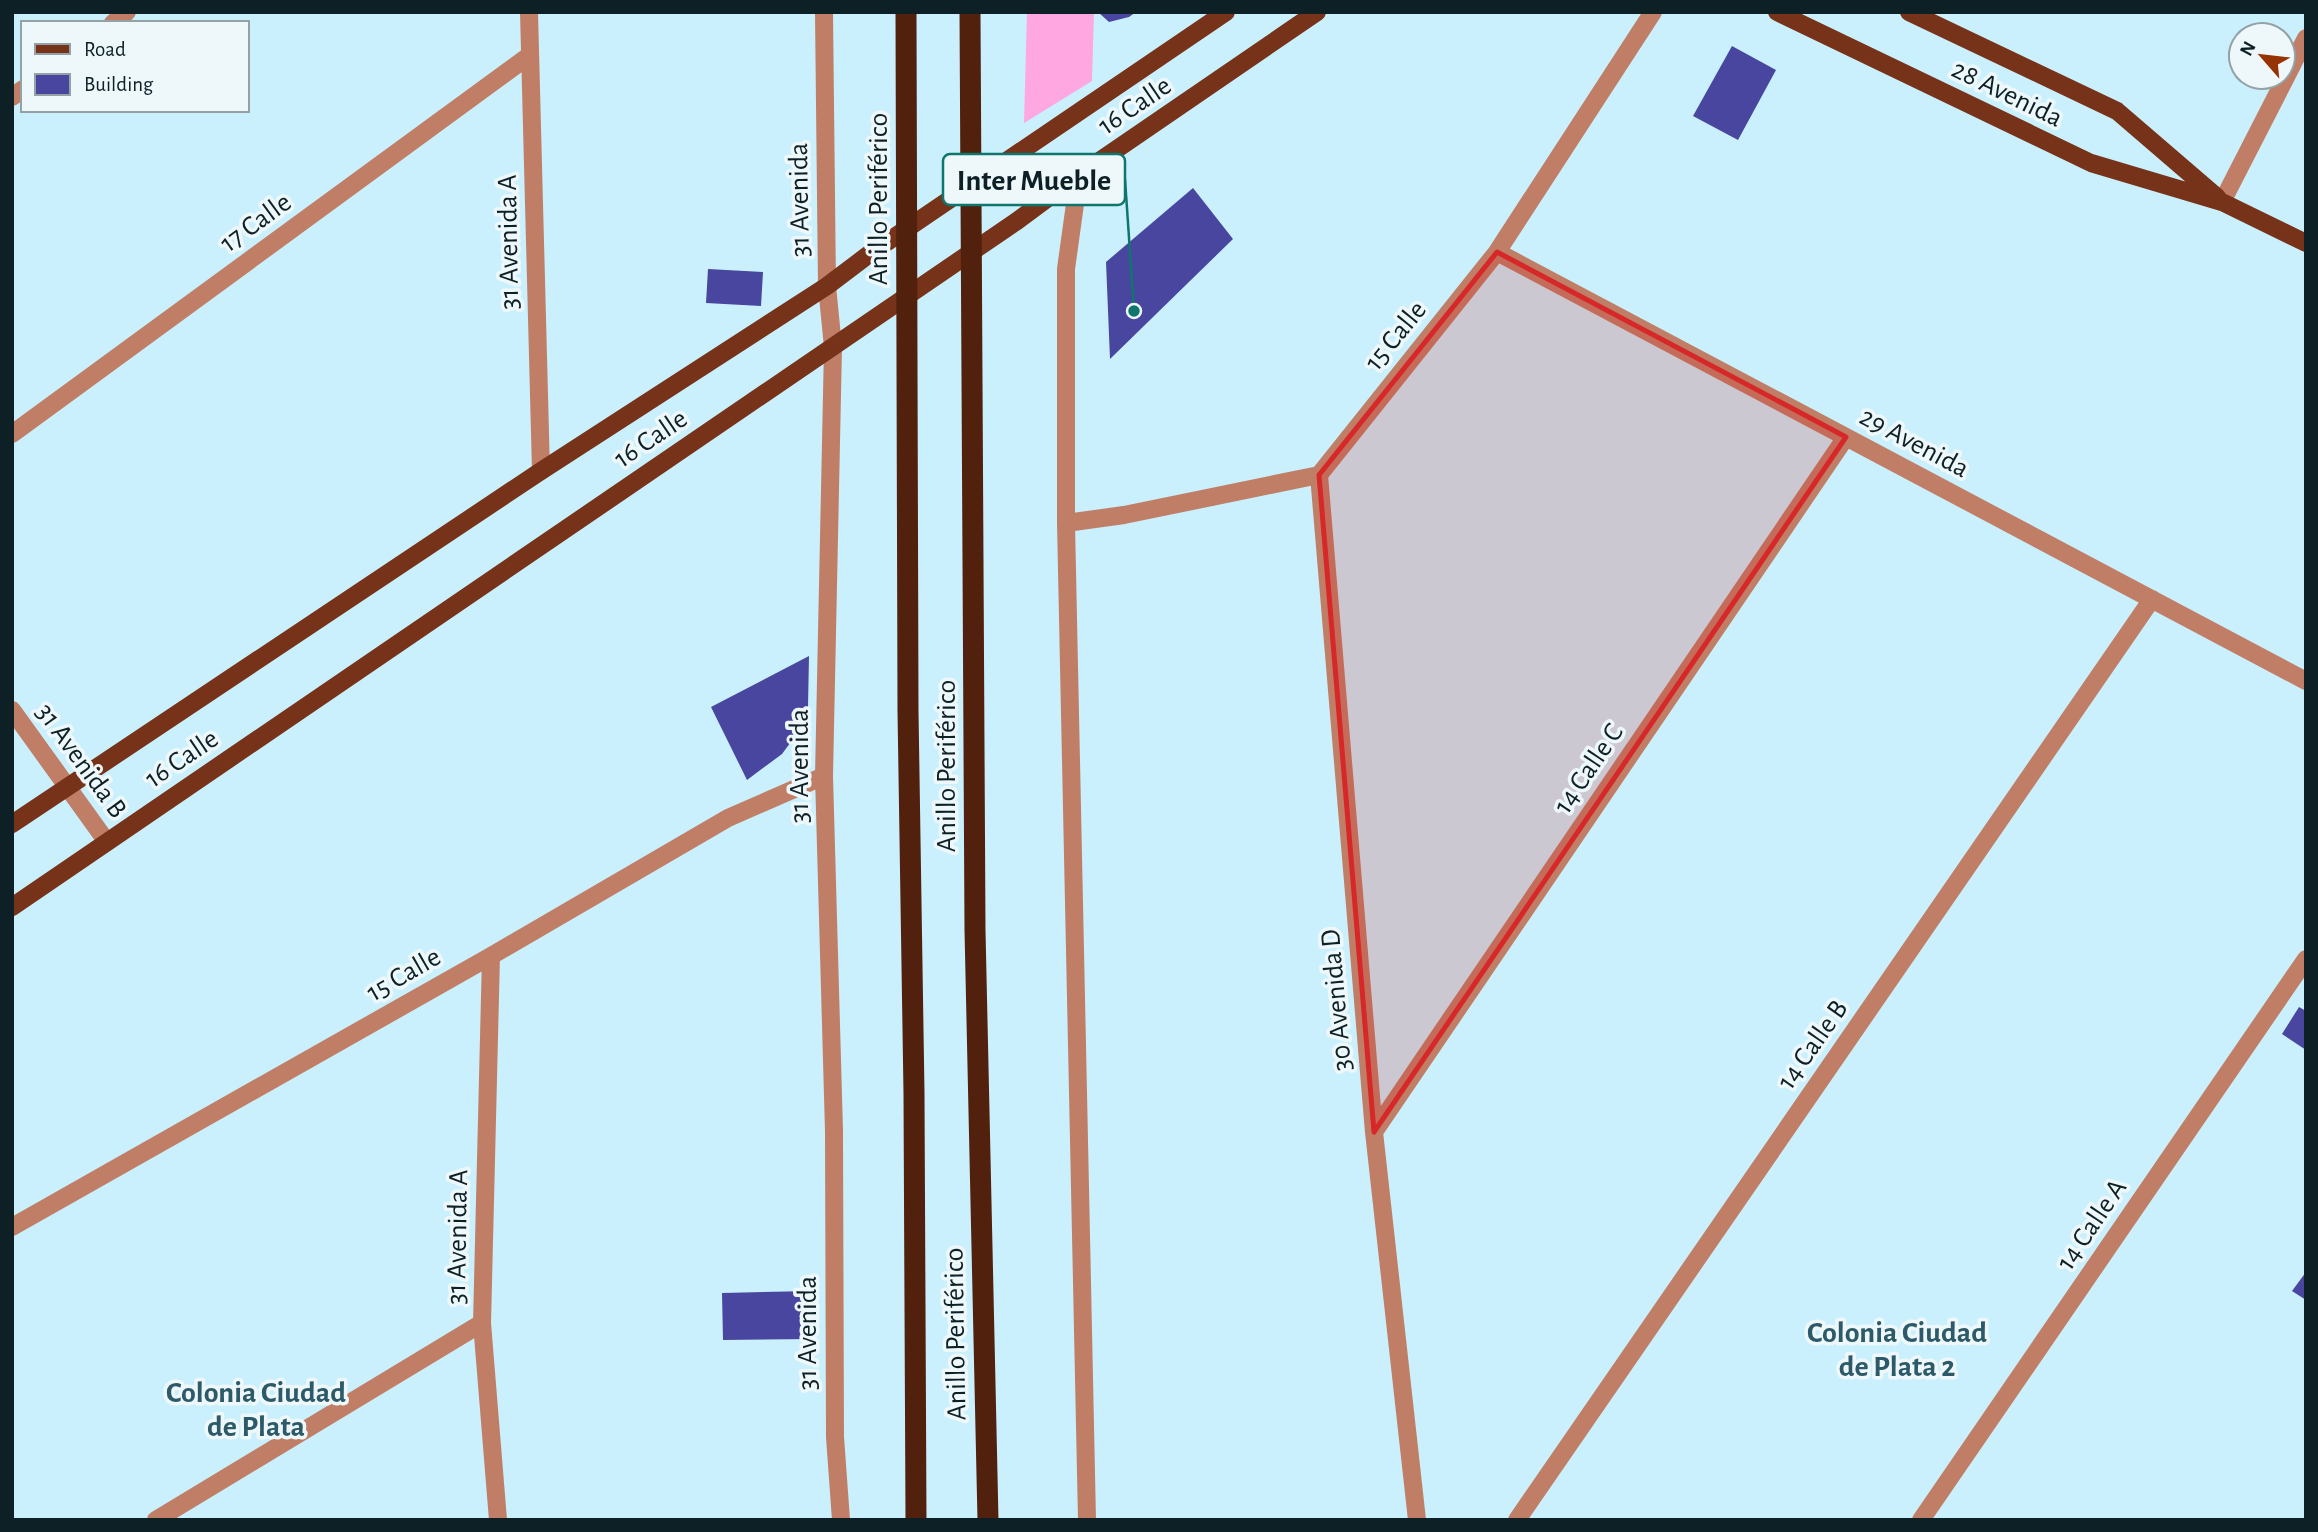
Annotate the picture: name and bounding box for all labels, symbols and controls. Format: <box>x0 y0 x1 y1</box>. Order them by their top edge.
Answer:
legend <box>21 21 248 112</box>
north arrow <box>2227 21 2297 91</box>
text: N <box>2237 38 2260 59</box>
text: Road <box>84 39 126 60</box>
street label: 28 Avenida <box>1947 55 2067 133</box>
street label: 16 Calle <box>1093 72 1177 140</box>
text: Building <box>84 74 154 95</box>
street label: Anillo Periférico <box>865 113 893 285</box>
street label: 31 Avenida <box>785 142 815 257</box>
callout: Inter Mueble <box>943 154 1125 205</box>
text: Inter Mueble <box>957 166 1111 196</box>
street label: 31 Avenida A <box>494 174 524 310</box>
street label: 17 Calle <box>215 188 297 258</box>
street label: 15 Calle <box>1360 296 1432 376</box>
street label: 29 Avenida <box>1855 403 1973 483</box>
street label: 16 Calle <box>609 405 693 473</box>
street label: Anillo Periférico <box>933 680 961 852</box>
street label: 31 Avenida B <box>30 699 132 823</box>
street label: 31 Avenida <box>786 709 814 823</box>
street label: 14 Calle C <box>1549 719 1629 819</box>
street label: 16 Calle <box>140 725 224 793</box>
street label: 30 Avenida D <box>1317 928 1357 1072</box>
street label: 15 Calle <box>362 943 446 1007</box>
street label: 14 Calle B <box>1772 995 1854 1095</box>
street label: 31 Avenida A <box>443 1169 473 1305</box>
street label: 14 Calle A <box>2052 1175 2132 1275</box>
street label: Anillo Periférico <box>940 1247 972 1421</box>
street label: 31 Avenida <box>794 1276 822 1390</box>
district label: Colonia Ciudad de Plata 2 <box>1807 1318 1987 1382</box>
district label: Colonia Ciudad de Plata <box>166 1378 346 1442</box>

